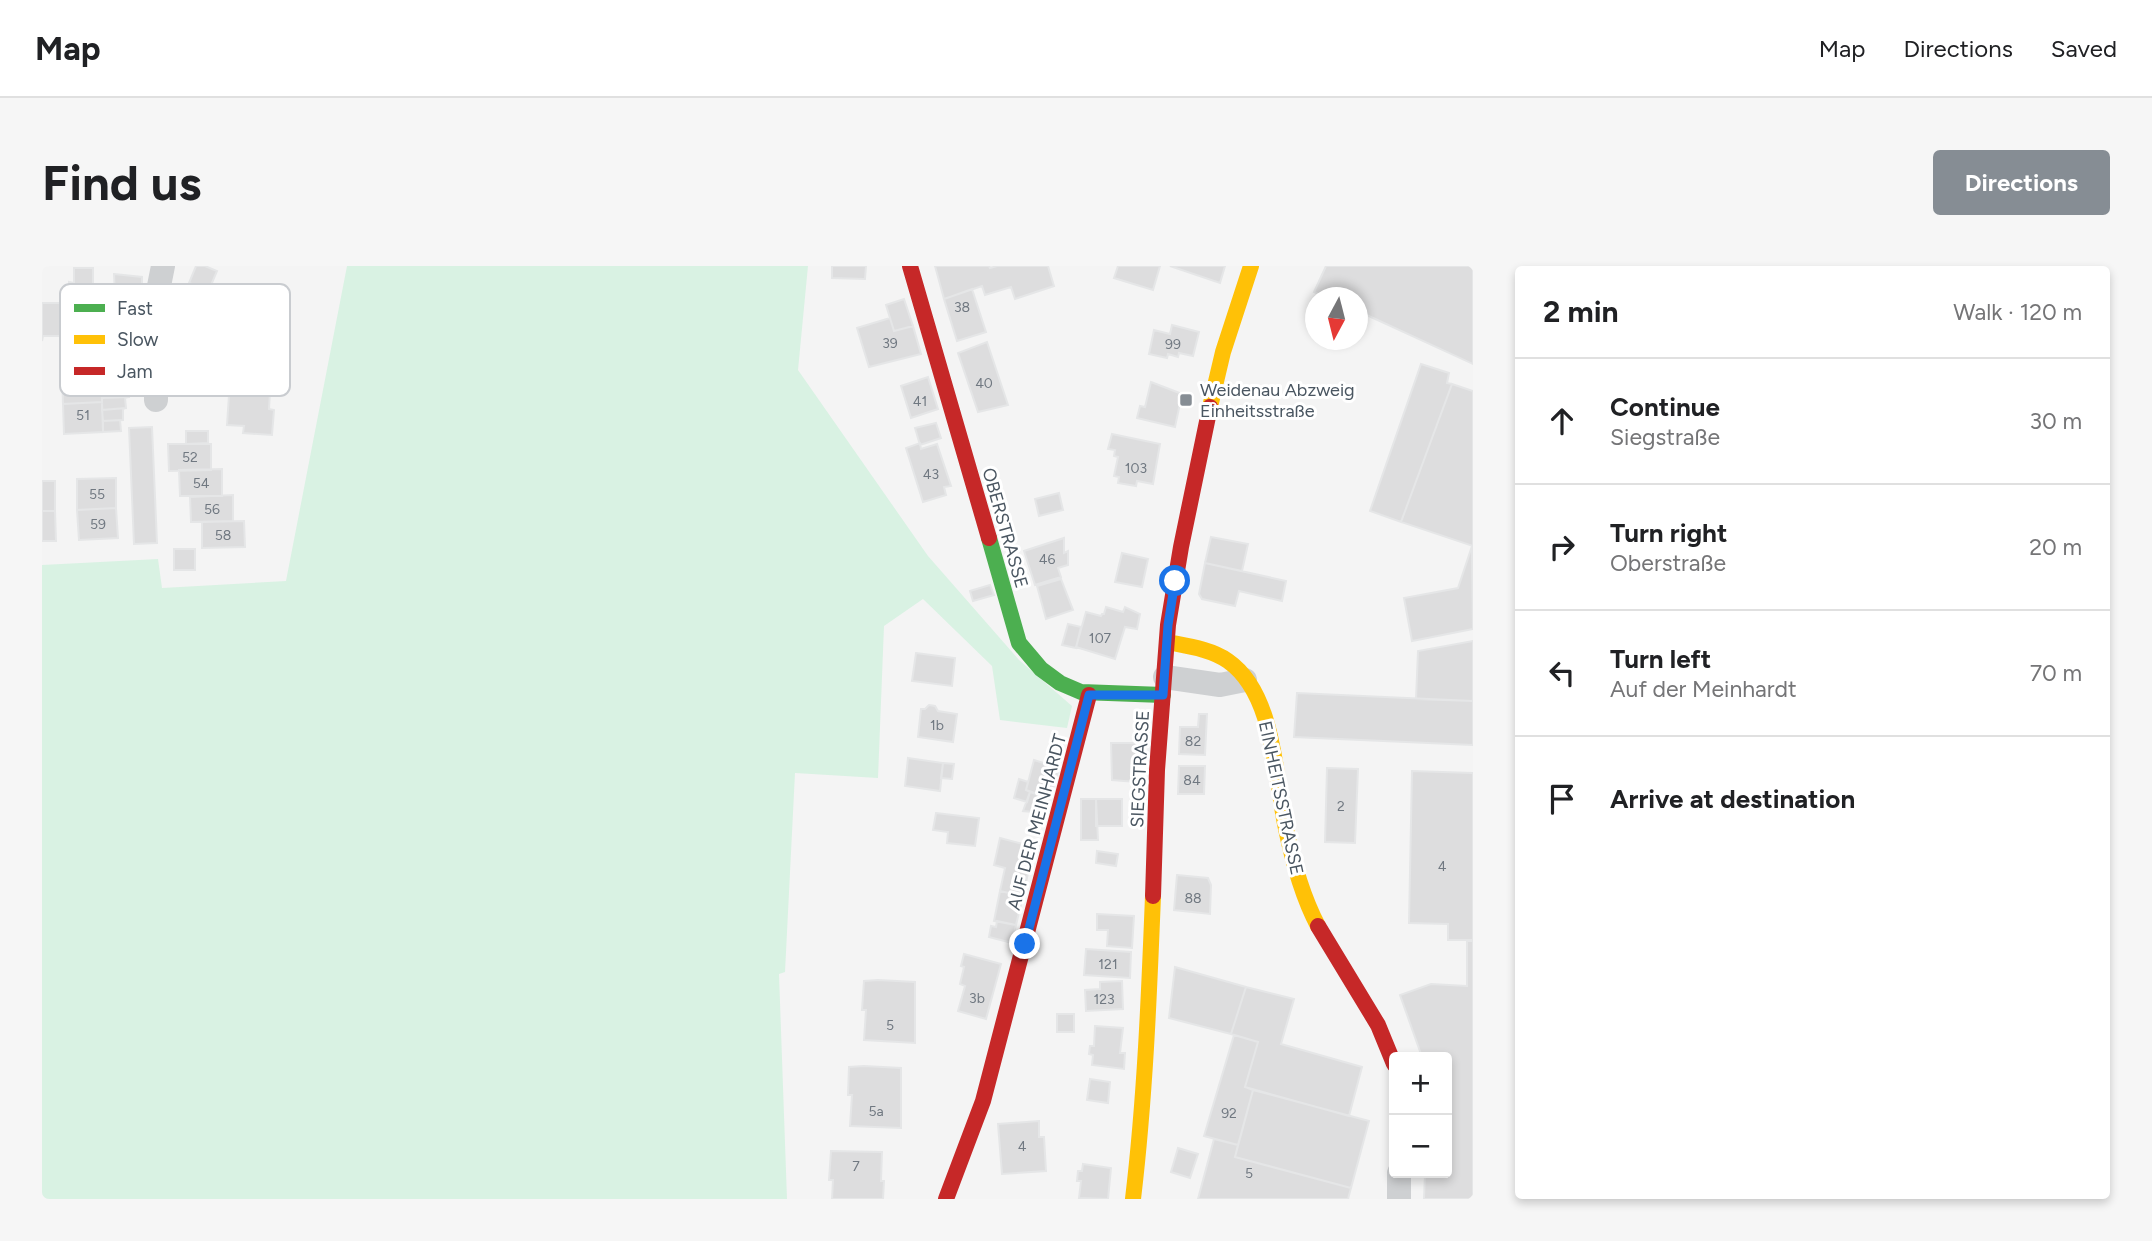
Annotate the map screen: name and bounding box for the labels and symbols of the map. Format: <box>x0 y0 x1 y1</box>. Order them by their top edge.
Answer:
legend <box>60 284 290 396</box>
north arrow <box>1305 287 1368 350</box>
text: Fast <box>117 297 153 320</box>
house number: 38 <box>954 299 970 316</box>
text: Slow <box>117 328 159 351</box>
house number: 39 <box>882 335 898 352</box>
house number: 99 <box>1165 336 1181 353</box>
text: Jam <box>117 360 153 383</box>
house number: 40 <box>975 375 993 392</box>
place label: Weidenau Abzweig Einheitsstraße <box>1200 379 1355 422</box>
marker: Weidenau Abzweig Einheitsstraße <box>1178 392 1194 408</box>
house number: 41 <box>913 393 927 410</box>
house number: 51 <box>76 407 90 424</box>
house number: 52 <box>182 449 198 466</box>
house number: 103 <box>1125 460 1147 477</box>
street label: OBERSTRASSE <box>977 465 1033 591</box>
house number: 43 <box>923 466 939 483</box>
house number: 54 <box>193 475 210 492</box>
house number: 55 <box>89 486 105 503</box>
house number: 56 <box>204 501 220 518</box>
house number: 59 <box>90 516 106 533</box>
house number: 58 <box>215 527 231 544</box>
house number: 46 <box>1039 551 1055 568</box>
route start <box>1159 565 1190 596</box>
house number: 107 <box>1089 630 1112 647</box>
street label: SIEGSTRASSE <box>1126 710 1154 828</box>
house number: 1b <box>930 717 944 734</box>
street label: EINHEITSSTRASSE <box>1254 719 1308 877</box>
street label: AUF DER MEINHARDT <box>1003 731 1071 913</box>
house number: 82 <box>1185 733 1201 750</box>
house number: 84 <box>1183 772 1201 789</box>
house number: 2 <box>1337 798 1345 815</box>
house number: 4 <box>1438 858 1447 875</box>
house number: 88 <box>1184 890 1202 907</box>
route end <box>1009 928 1040 959</box>
house number: 121 <box>1098 956 1118 973</box>
house number: 3b <box>969 990 985 1007</box>
house number: 123 <box>1093 991 1115 1008</box>
house number: 5 <box>886 1017 894 1034</box>
house number: 5a <box>868 1103 884 1120</box>
house number: 92 <box>1221 1105 1237 1122</box>
house number: 4 <box>1018 1138 1027 1155</box>
house number: 7 <box>852 1158 860 1175</box>
house number: 5 <box>1245 1165 1253 1182</box>

